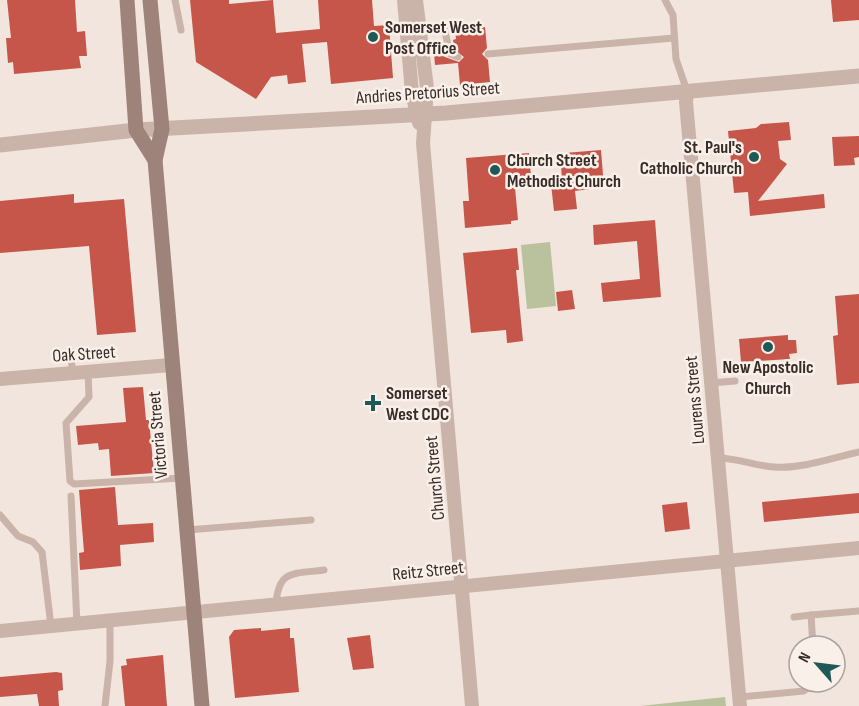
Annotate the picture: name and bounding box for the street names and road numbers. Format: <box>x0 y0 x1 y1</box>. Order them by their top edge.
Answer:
street label: Andries Pretorius Street <box>354 77 501 109</box>
street label: Oak Street <box>52 341 117 367</box>
street label: Lourens Street <box>681 354 709 445</box>
street label: Victoria Street <box>144 390 172 480</box>
street label: Church Street <box>421 434 449 521</box>
street label: Reitz Street <box>391 557 465 585</box>

